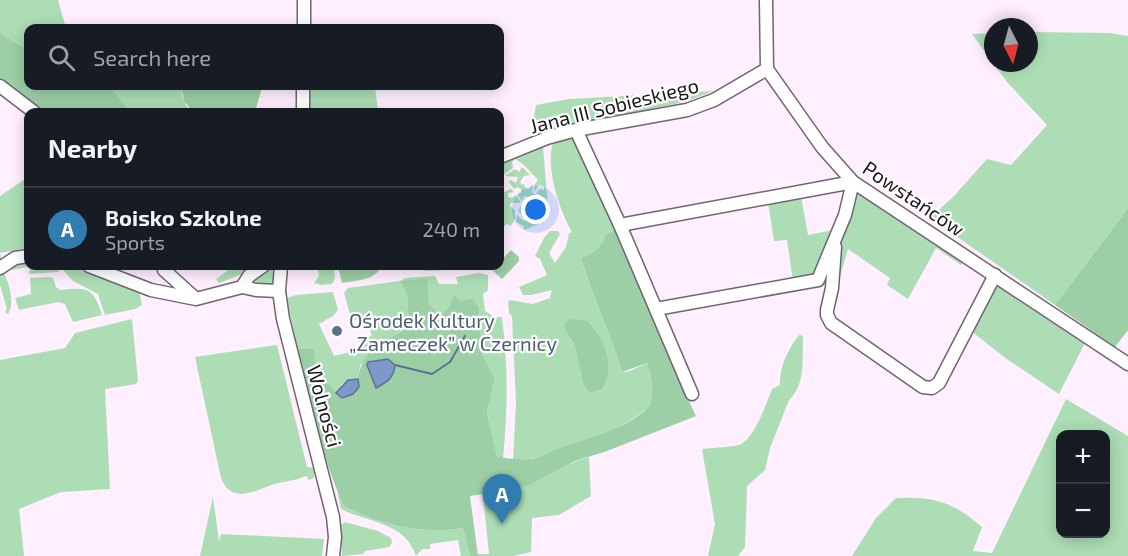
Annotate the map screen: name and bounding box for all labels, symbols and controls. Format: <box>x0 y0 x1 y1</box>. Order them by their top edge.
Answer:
north arrow <box>984 18 1038 72</box>
search box <box>24 24 504 90</box>
icon: search <box>45 41 78 74</box>
text: Search here <box>93 44 211 70</box>
street label: Jana III Sobieskiego <box>527 72 701 138</box>
text: Nearby <box>48 132 137 163</box>
street label: Powstańców <box>859 155 969 241</box>
your location <box>521 195 550 224</box>
text: Boisko Szkolne <box>105 204 262 230</box>
text: A <box>61 217 74 241</box>
text: 240 m <box>422 217 480 241</box>
text: Sports <box>105 230 165 254</box>
place label: Ośrodek Kultury „Zameczek” w Czernicy <box>349 308 557 355</box>
marker: Ośrodek Kultury „Zameczek” w Czernicy <box>330 324 344 338</box>
street label: Wolności <box>303 362 347 450</box>
map controls <box>1056 430 1110 538</box>
button: + <box>1056 430 1110 484</box>
pin: A <box>482 474 522 524</box>
button: − <box>1056 484 1110 538</box>

